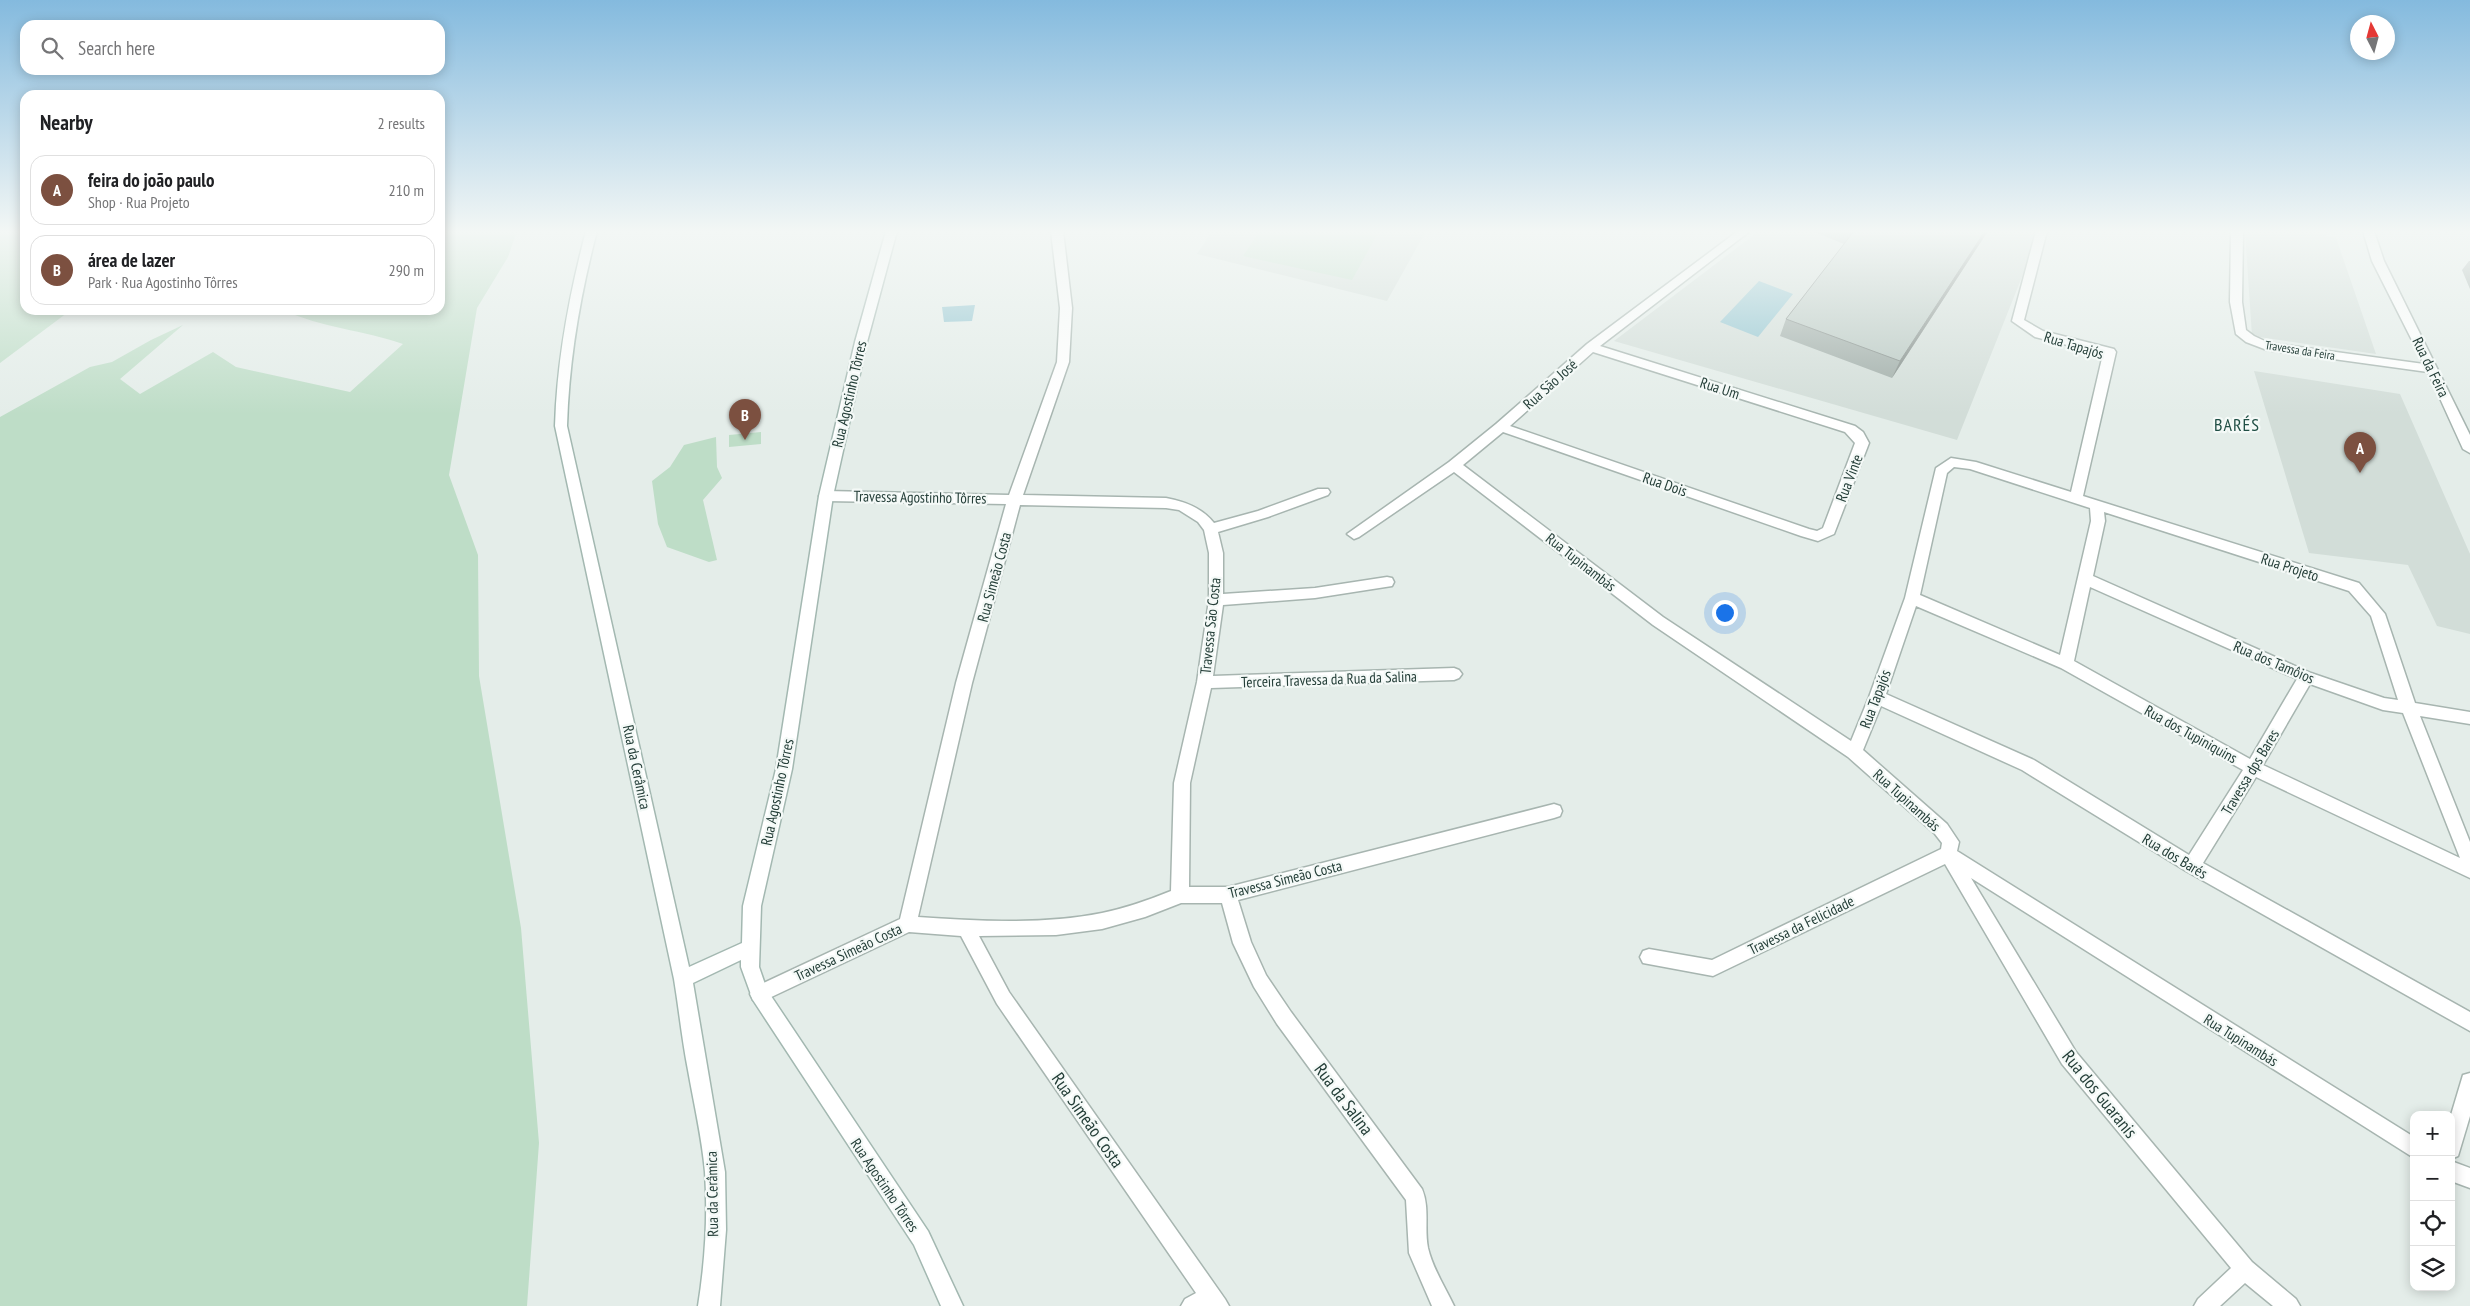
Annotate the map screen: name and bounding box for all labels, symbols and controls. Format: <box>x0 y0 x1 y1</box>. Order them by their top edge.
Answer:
north arrow <box>2350 15 2395 60</box>
search box <box>20 20 445 75</box>
icon: search <box>38 34 66 62</box>
text: Search here <box>78 36 155 60</box>
text: Nearby <box>40 109 93 136</box>
text: 2 results <box>378 113 425 133</box>
text: feira do joão paulo <box>88 168 214 192</box>
text: A <box>53 180 61 200</box>
text: 210 m <box>389 180 424 200</box>
text: Shop · Rua Projeto <box>88 192 190 212</box>
text: área de lazer <box>88 248 175 272</box>
text: B <box>53 260 61 280</box>
text: 290 m <box>389 260 424 280</box>
text: Park · Rua Agostinho Tôrres <box>88 272 238 292</box>
street label: Rua Tapajós <box>2042 327 2106 363</box>
street label: Rua da Feira <box>2408 334 2454 400</box>
street label: Travessa da Feira <box>2264 337 2336 363</box>
street label: Rua Agostinho Tôrres <box>828 339 870 449</box>
street label: Rua São José <box>1519 355 1581 413</box>
street label: Rua Um <box>1698 373 1742 403</box>
pin: B <box>729 399 761 440</box>
district label: BARÉS <box>2214 413 2260 436</box>
pin: A <box>2344 432 2376 473</box>
street label: Rua Vinte <box>1831 451 1867 505</box>
street label: Rua Dois <box>1640 468 1690 500</box>
street label: Travessa Agostinho Tôrres <box>853 486 987 508</box>
street label: Rua Tupinambás <box>1542 529 1620 595</box>
street label: Rua Simeão Costa <box>973 530 1015 624</box>
street label: Rua Projeto <box>2259 549 2321 585</box>
street label: Travessa São Costa <box>1195 577 1225 675</box>
your location <box>1712 600 1738 626</box>
street label: Rua dos Tamôios <box>2231 636 2317 688</box>
street label: Terceira Travessa da Rua da Salina <box>1241 666 1417 692</box>
street label: Rua Tapajós <box>1855 667 1895 731</box>
street label: Rua dos Tupiniquins <box>2141 701 2241 767</box>
street label: Rua da Cerâmica <box>619 723 655 811</box>
street label: Travessa dps Bares <box>2217 726 2283 818</box>
street label: Rua Agostinho Tôrres <box>756 737 798 847</box>
street label: Rua Tupinambás <box>1869 765 1945 835</box>
street label: Rua dos Barés <box>2139 829 2211 883</box>
street label: Travessa Simeão Costa <box>1226 856 1344 902</box>
street label: Travessa da Felicidade <box>1745 891 1857 959</box>
street label: Travessa Simeão Costa <box>791 919 905 985</box>
street label: Rua Tupinambás <box>2200 1010 2282 1070</box>
street label: Rua dos Guaranis <box>2057 1045 2143 1143</box>
street label: Rua da Salina <box>1309 1058 1379 1140</box>
street label: Rua Simeão Costa <box>1047 1068 1129 1172</box>
map controls <box>2410 1111 2455 1291</box>
button: + <box>2410 1111 2455 1156</box>
street label: Rua Agostinho Tôrres <box>847 1135 923 1235</box>
street label: Rua da Cerâmica <box>702 1151 722 1237</box>
button: − <box>2410 1156 2455 1201</box>
button: locate <box>2410 1201 2455 1246</box>
button: layers <box>2410 1246 2455 1291</box>

